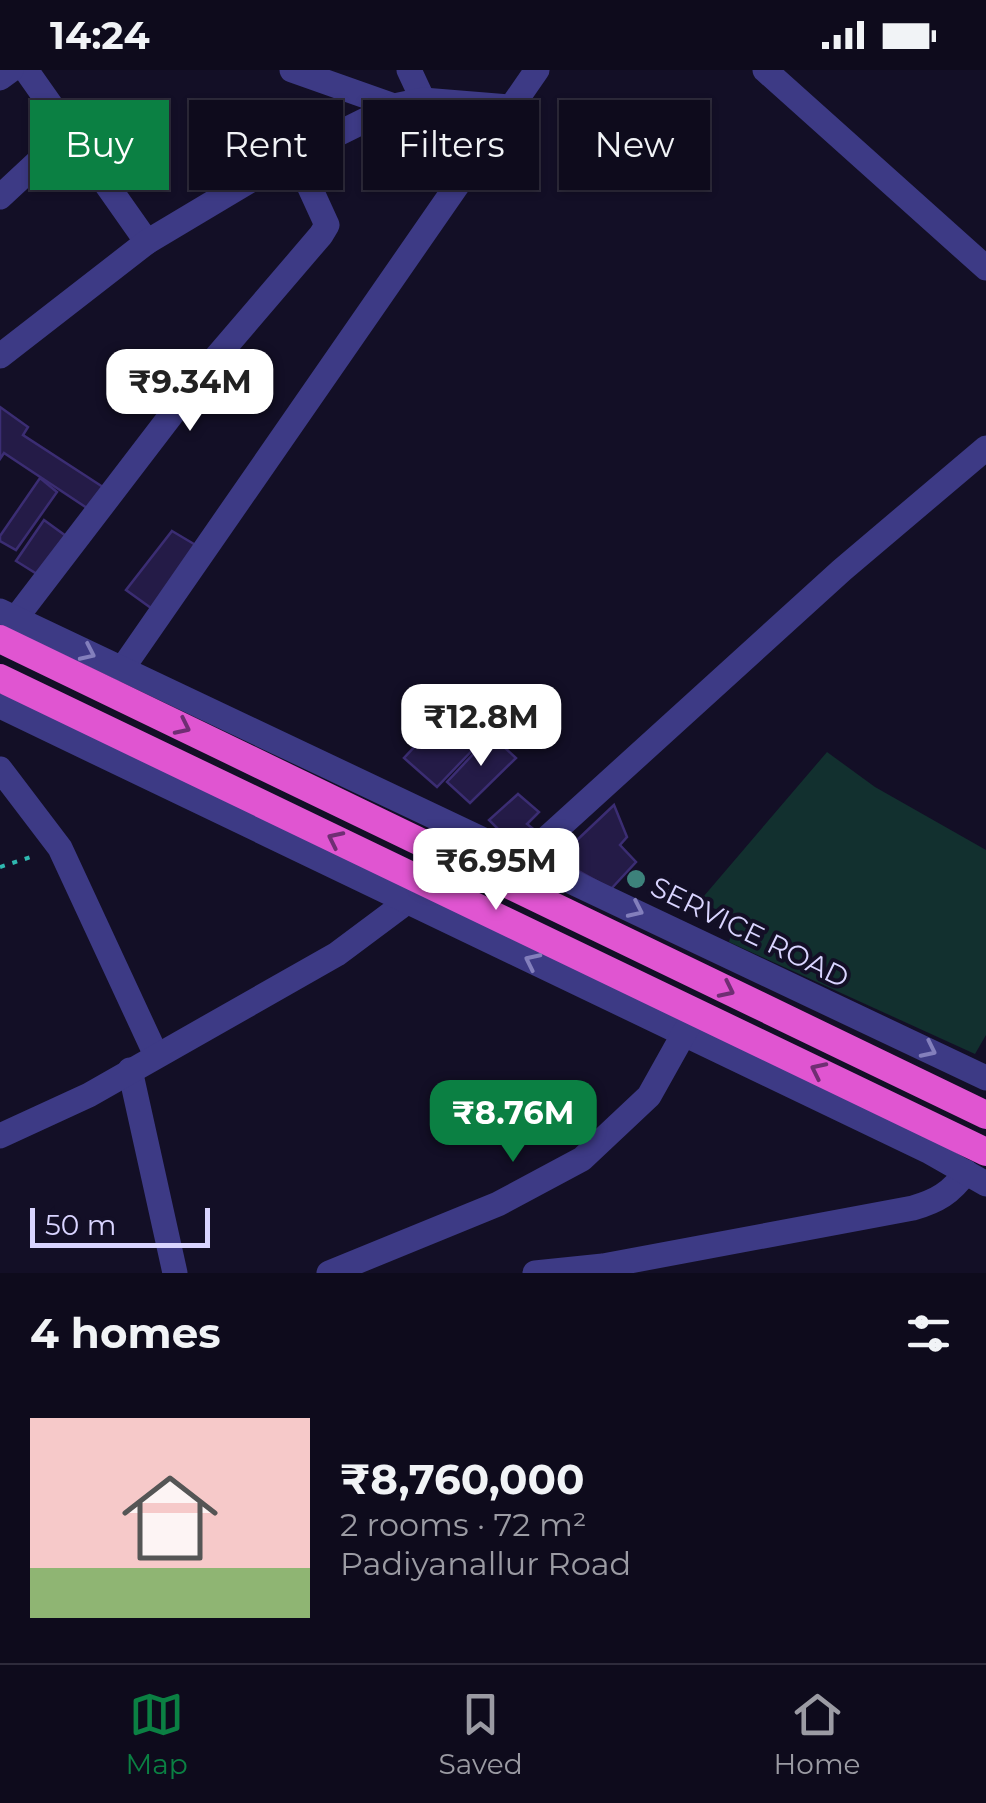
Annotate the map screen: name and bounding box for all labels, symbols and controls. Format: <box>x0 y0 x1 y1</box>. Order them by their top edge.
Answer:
text: 14:24 <box>50 12 150 59</box>
chip: Buy <box>30 100 169 190</box>
chip: Rent <box>189 100 343 190</box>
chip: Filters <box>363 100 539 190</box>
chip: New <box>559 100 710 190</box>
pin: ₹9.34M <box>109 349 271 434</box>
text: ₹9.34M <box>128 362 252 401</box>
one-way arrow <box>78 640 96 660</box>
pin: ₹12.8M <box>400 684 562 769</box>
text: ₹12.8M <box>423 697 539 736</box>
one-way arrow <box>172 714 190 734</box>
pin: ₹6.95M <box>415 828 577 913</box>
one-way arrow <box>328 832 346 851</box>
text: ₹6.95M <box>435 841 557 880</box>
street label: SERVICE ROAD <box>645 869 855 995</box>
one-way arrow <box>625 898 643 918</box>
one-way arrow <box>524 953 542 973</box>
one-way arrow <box>717 977 735 997</box>
one-way arrow <box>919 1038 937 1058</box>
one-way arrow <box>810 1062 828 1082</box>
pin: ₹8.76M <box>432 1080 594 1165</box>
text: ₹8.76M <box>452 1093 574 1132</box>
scale bar <box>30 1203 210 1248</box>
text: 50 m <box>45 1208 116 1242</box>
icon: filters <box>901 1306 956 1361</box>
text: 4 homes <box>30 1307 221 1359</box>
text: ₹8,760,000 <box>340 1453 585 1505</box>
icon: home <box>110 1458 230 1578</box>
text: 2 rooms · 72 m² <box>340 1505 587 1544</box>
text: Padiyanallur Road <box>340 1544 631 1583</box>
tab: Map <box>125 1687 188 1781</box>
tab: Saved <box>439 1687 523 1781</box>
tab: Home <box>774 1687 861 1781</box>

